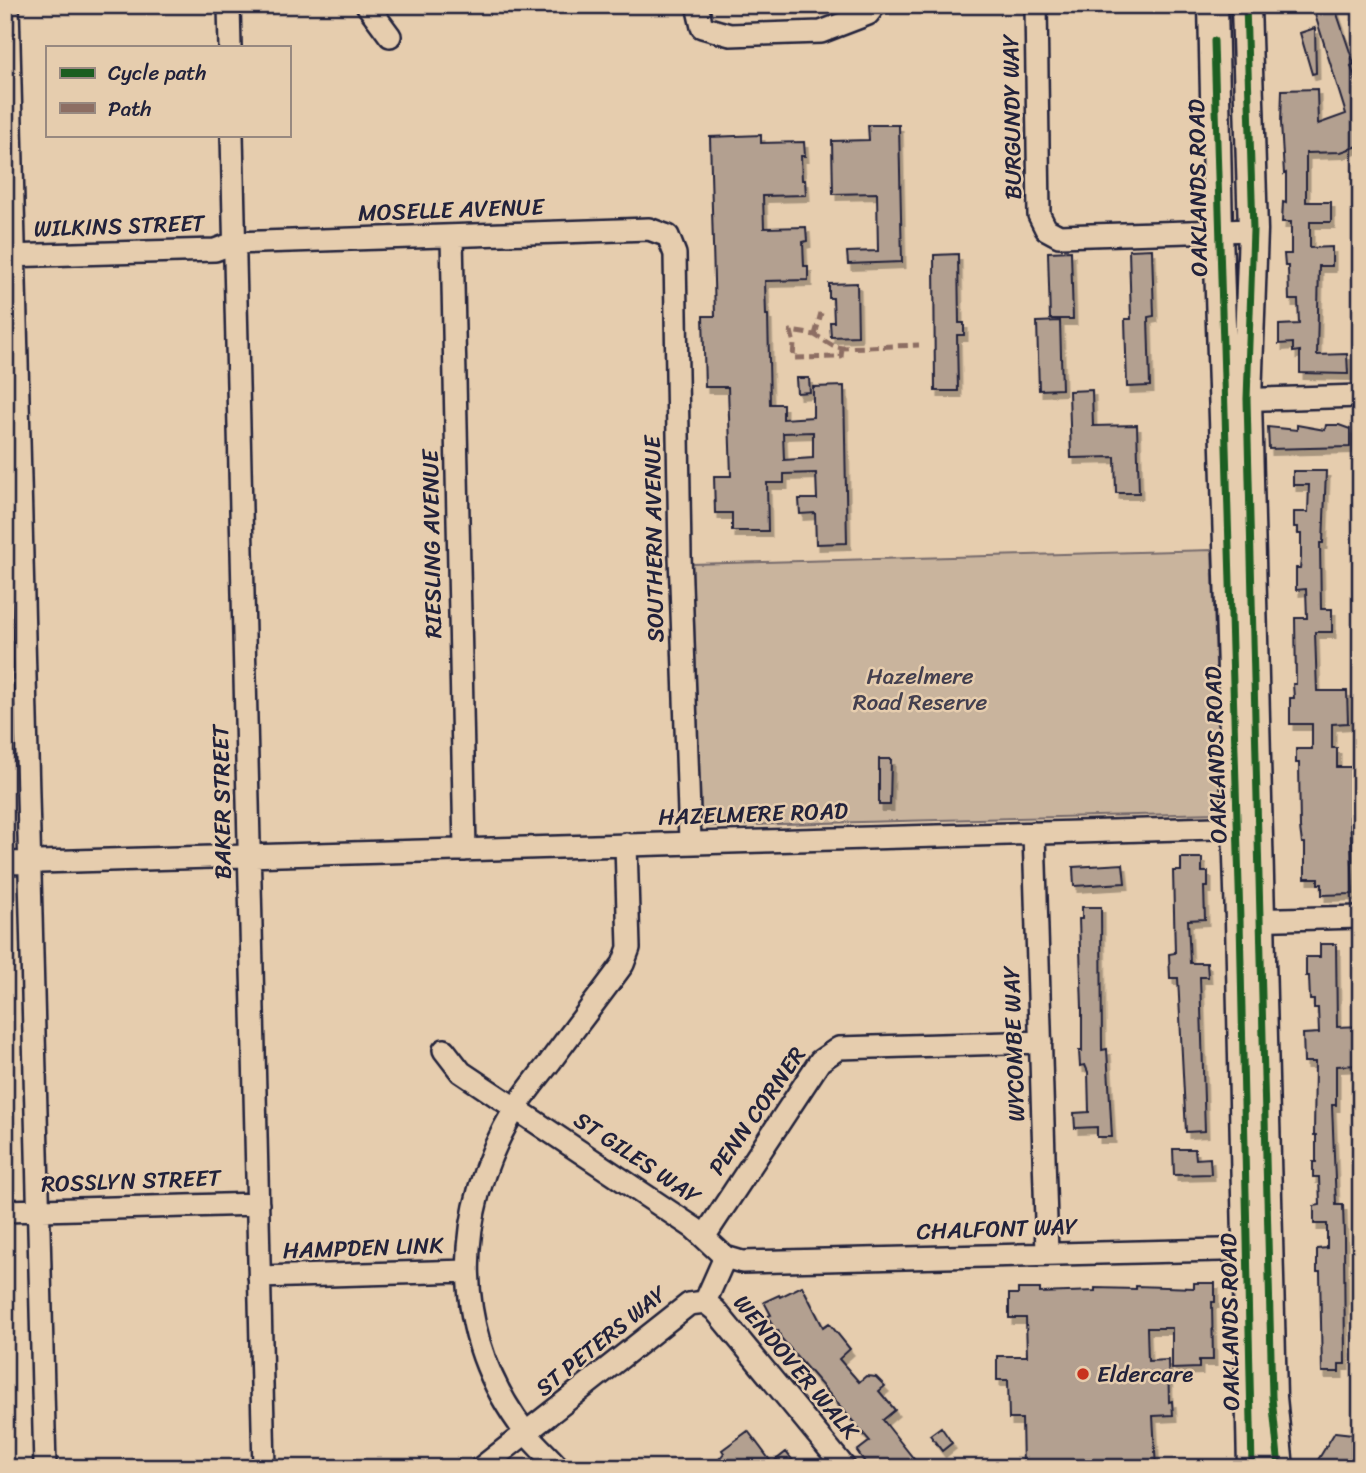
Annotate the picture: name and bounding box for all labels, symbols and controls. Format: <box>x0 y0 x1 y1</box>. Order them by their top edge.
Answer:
street label: BURGUNDY WAY <box>990 33 1034 200</box>
legend <box>46 46 290 136</box>
text: Cycle path <box>108 54 207 92</box>
text: Path <box>108 90 151 128</box>
street label: OAKLANDS ROAD <box>1176 99 1220 277</box>
street label: MOSELLE AVENUE <box>357 186 546 234</box>
street label: WILKINS STREET <box>33 202 207 249</box>
street label: SOUTHERN AVENUE <box>632 434 676 643</box>
street label: RIESLING AVENUE <box>410 448 454 639</box>
park label: Hazelmere Road Reserve <box>853 656 988 723</box>
street label: OAKLANDS ROAD <box>1192 666 1240 844</box>
street label: BAKER STREET <box>200 723 244 880</box>
street label: HAZELMERE ROAD <box>658 790 849 838</box>
street label: WYCOMBE WAY <box>991 964 1037 1123</box>
street label: PENN CORNER <box>697 1038 817 1184</box>
street label: ST GILES WAY <box>565 1100 710 1217</box>
street label: ROSSLYN STREET <box>40 1157 223 1205</box>
street label: CHALFONT WAY <box>916 1206 1079 1252</box>
street label: HAMPDEN LINK <box>282 1225 445 1271</box>
street label: OAKLANDS ROAD <box>1208 1233 1252 1411</box>
street label: ST PETERS WAY <box>526 1274 677 1407</box>
street label: WENDOVER WALK <box>723 1285 870 1450</box>
place label: Eldercare <box>1097 1354 1193 1395</box>
marker: Eldercare <box>1075 1366 1091 1382</box>

